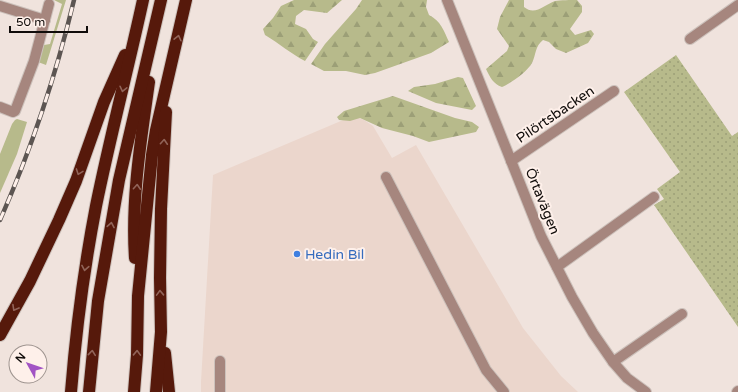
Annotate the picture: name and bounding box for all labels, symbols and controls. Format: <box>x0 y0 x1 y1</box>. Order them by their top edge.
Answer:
scale bar <box>10 8 87 34</box>
text: 50 m <box>16 15 45 29</box>
one-way arrow <box>173 35 181 41</box>
street label: Pilörtsbacken <box>513 82 597 147</box>
one-way arrow <box>119 86 127 93</box>
one-way arrow <box>160 139 169 145</box>
street label: Örtavägen <box>522 165 564 237</box>
one-way arrow <box>76 168 84 175</box>
one-way arrow <box>132 184 141 190</box>
one-way arrow <box>106 221 115 228</box>
place label: Hedin Bil <box>305 246 364 263</box>
marker: Hedin Bil <box>292 249 302 259</box>
one-way arrow <box>82 265 90 272</box>
one-way arrow <box>156 290 165 296</box>
one-way arrow <box>13 304 20 311</box>
north arrow <box>8 344 48 384</box>
text: N <box>13 350 29 365</box>
one-way arrow <box>87 350 96 356</box>
one-way arrow <box>133 350 141 356</box>

